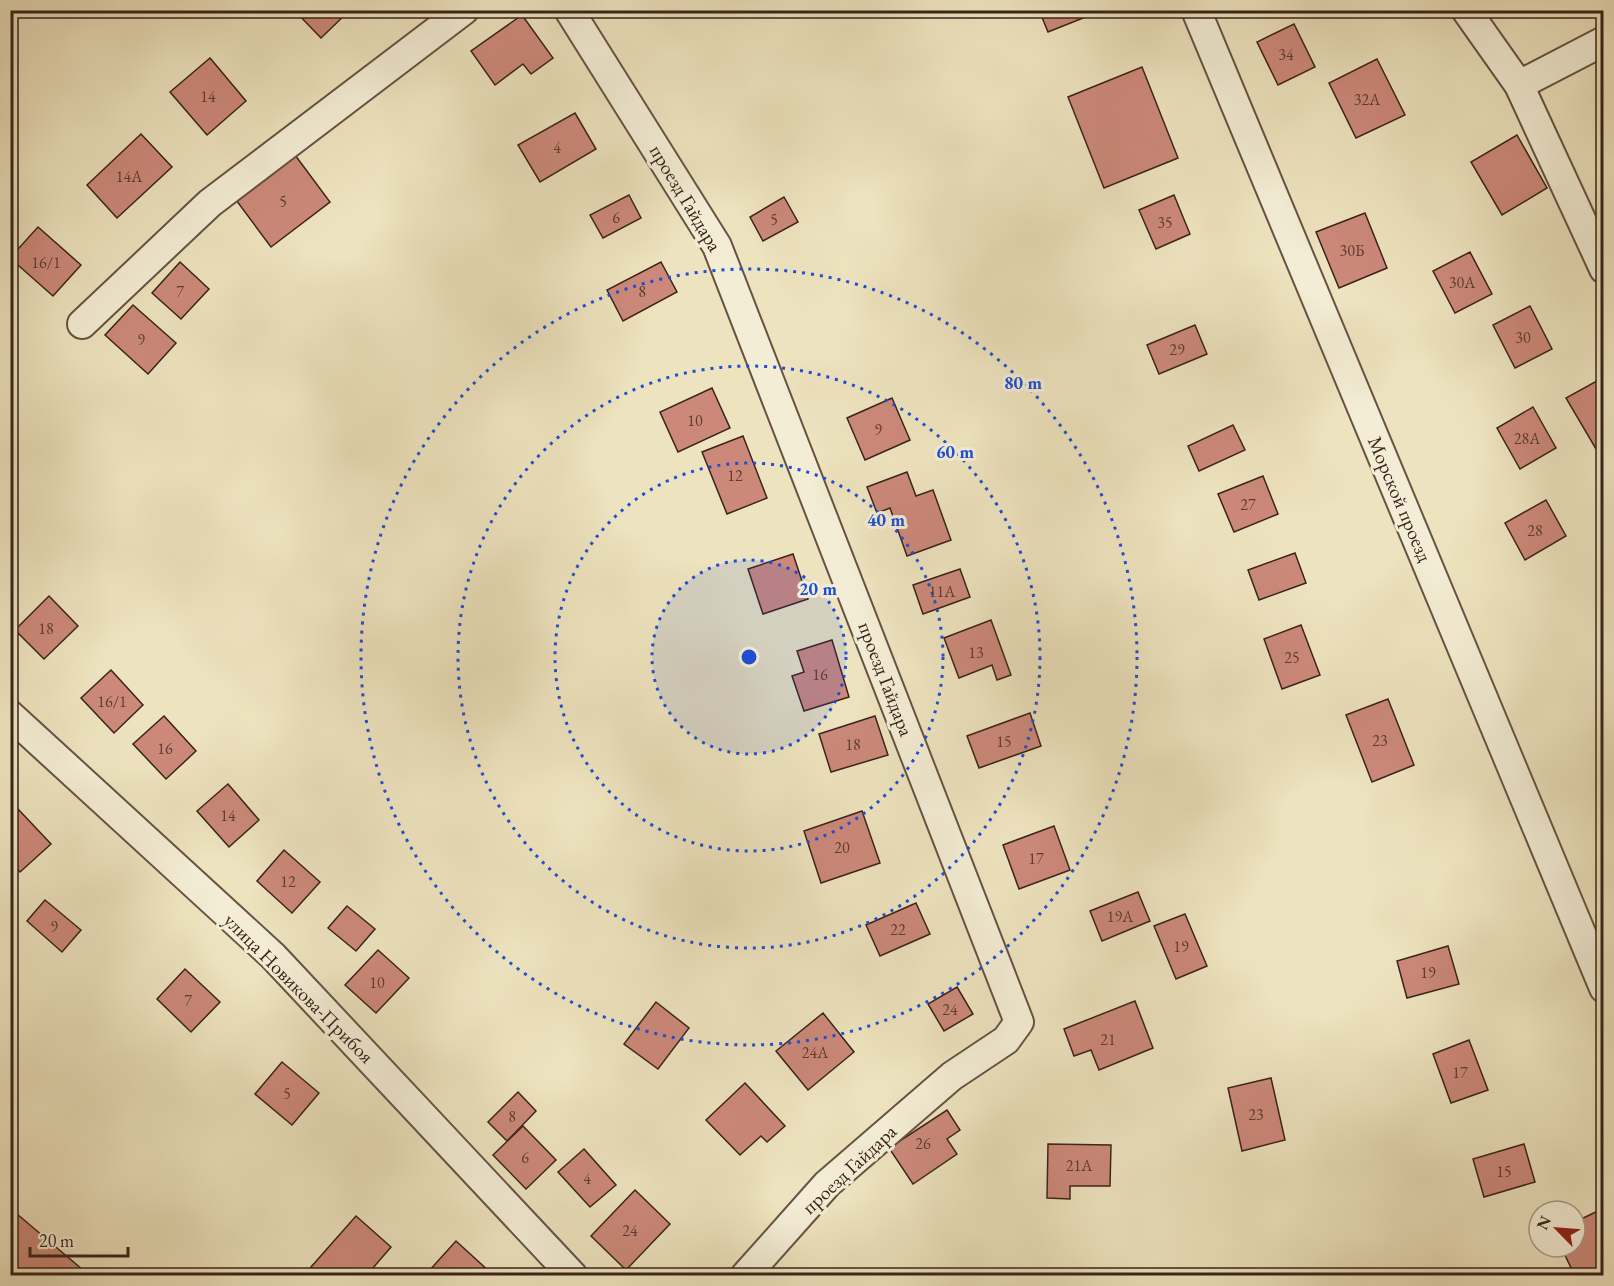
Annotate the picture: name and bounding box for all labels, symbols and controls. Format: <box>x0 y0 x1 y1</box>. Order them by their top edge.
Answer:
house number: 34 <box>1278 44 1294 65</box>
house number: 14 <box>200 86 216 107</box>
house number: 32А <box>1354 89 1381 110</box>
house number: 4 <box>553 137 561 158</box>
street label: проезд Гайдара <box>644 140 728 256</box>
house number: 14А <box>116 166 143 187</box>
house number: 5 <box>279 191 287 212</box>
house number: 6 <box>612 207 620 228</box>
house number: 5 <box>770 209 778 230</box>
house number: 35 <box>1157 212 1173 233</box>
house number: 30Б <box>1340 240 1364 261</box>
house number: 16/1 <box>31 252 61 273</box>
house number: 30А <box>1449 272 1476 293</box>
house number: 7 <box>176 281 184 302</box>
house number: 8 <box>638 281 646 302</box>
house number: 30 <box>1515 327 1531 348</box>
house number: 9 <box>137 329 145 350</box>
house number: 29 <box>1169 339 1185 360</box>
text: 80 m <box>1004 371 1042 394</box>
house number: 10 <box>687 410 703 431</box>
house number: 9 <box>874 419 882 440</box>
house number: 28А <box>1514 428 1541 449</box>
street label: Морской проезд <box>1362 432 1438 566</box>
text: 60 m <box>936 440 974 463</box>
house number: 12 <box>727 465 743 486</box>
house number: 27 <box>1240 494 1256 515</box>
text: 40 m <box>867 508 905 531</box>
house number: 28 <box>1527 520 1543 541</box>
text: 20 m <box>799 577 837 600</box>
house number: 11А <box>929 581 956 602</box>
house number: 18 <box>38 618 54 639</box>
street label: проезд Гайдара <box>852 618 920 740</box>
house number: 13 <box>968 642 984 663</box>
centre of rings <box>739 647 759 667</box>
house number: 25 <box>1284 647 1300 668</box>
house number: 16 <box>812 664 828 685</box>
house number: 16/1 <box>97 691 127 712</box>
house number: 23 <box>1372 730 1388 751</box>
house number: 15 <box>996 731 1012 752</box>
house number: 18 <box>845 734 861 755</box>
house number: 16 <box>157 738 173 759</box>
house number: 14 <box>220 805 236 826</box>
house number: 20 <box>834 837 850 858</box>
house number: 17 <box>1028 848 1044 869</box>
house number: 12 <box>280 871 296 892</box>
house number: 19А <box>1107 906 1134 927</box>
street label: улица Новикова-Прибоя <box>218 907 380 1069</box>
house number: 9 <box>50 916 58 937</box>
house number: 22 <box>890 919 906 940</box>
house number: 19 <box>1173 936 1189 957</box>
house number: 19 <box>1420 962 1436 983</box>
house number: 10 <box>369 972 385 993</box>
house number: 7 <box>184 990 192 1011</box>
house number: 24 <box>942 999 958 1020</box>
house number: 21 <box>1100 1029 1116 1050</box>
house number: 24А <box>802 1042 829 1063</box>
house number: 17 <box>1452 1062 1468 1083</box>
house number: 5 <box>283 1083 291 1104</box>
house number: 23 <box>1248 1104 1264 1125</box>
house number: 8 <box>508 1106 516 1127</box>
street label: проезд Гайдара <box>796 1118 902 1220</box>
house number: 26 <box>915 1133 931 1154</box>
house number: 6 <box>521 1147 529 1168</box>
house number: 21А <box>1066 1155 1093 1176</box>
house number: 15 <box>1496 1161 1512 1182</box>
house number: 4 <box>583 1168 591 1189</box>
north arrow <box>1527 1199 1587 1259</box>
text: N <box>1532 1213 1556 1233</box>
scale bar <box>30 1220 128 1258</box>
house number: 24 <box>622 1220 638 1241</box>
text: 20 m <box>39 1229 74 1252</box>

